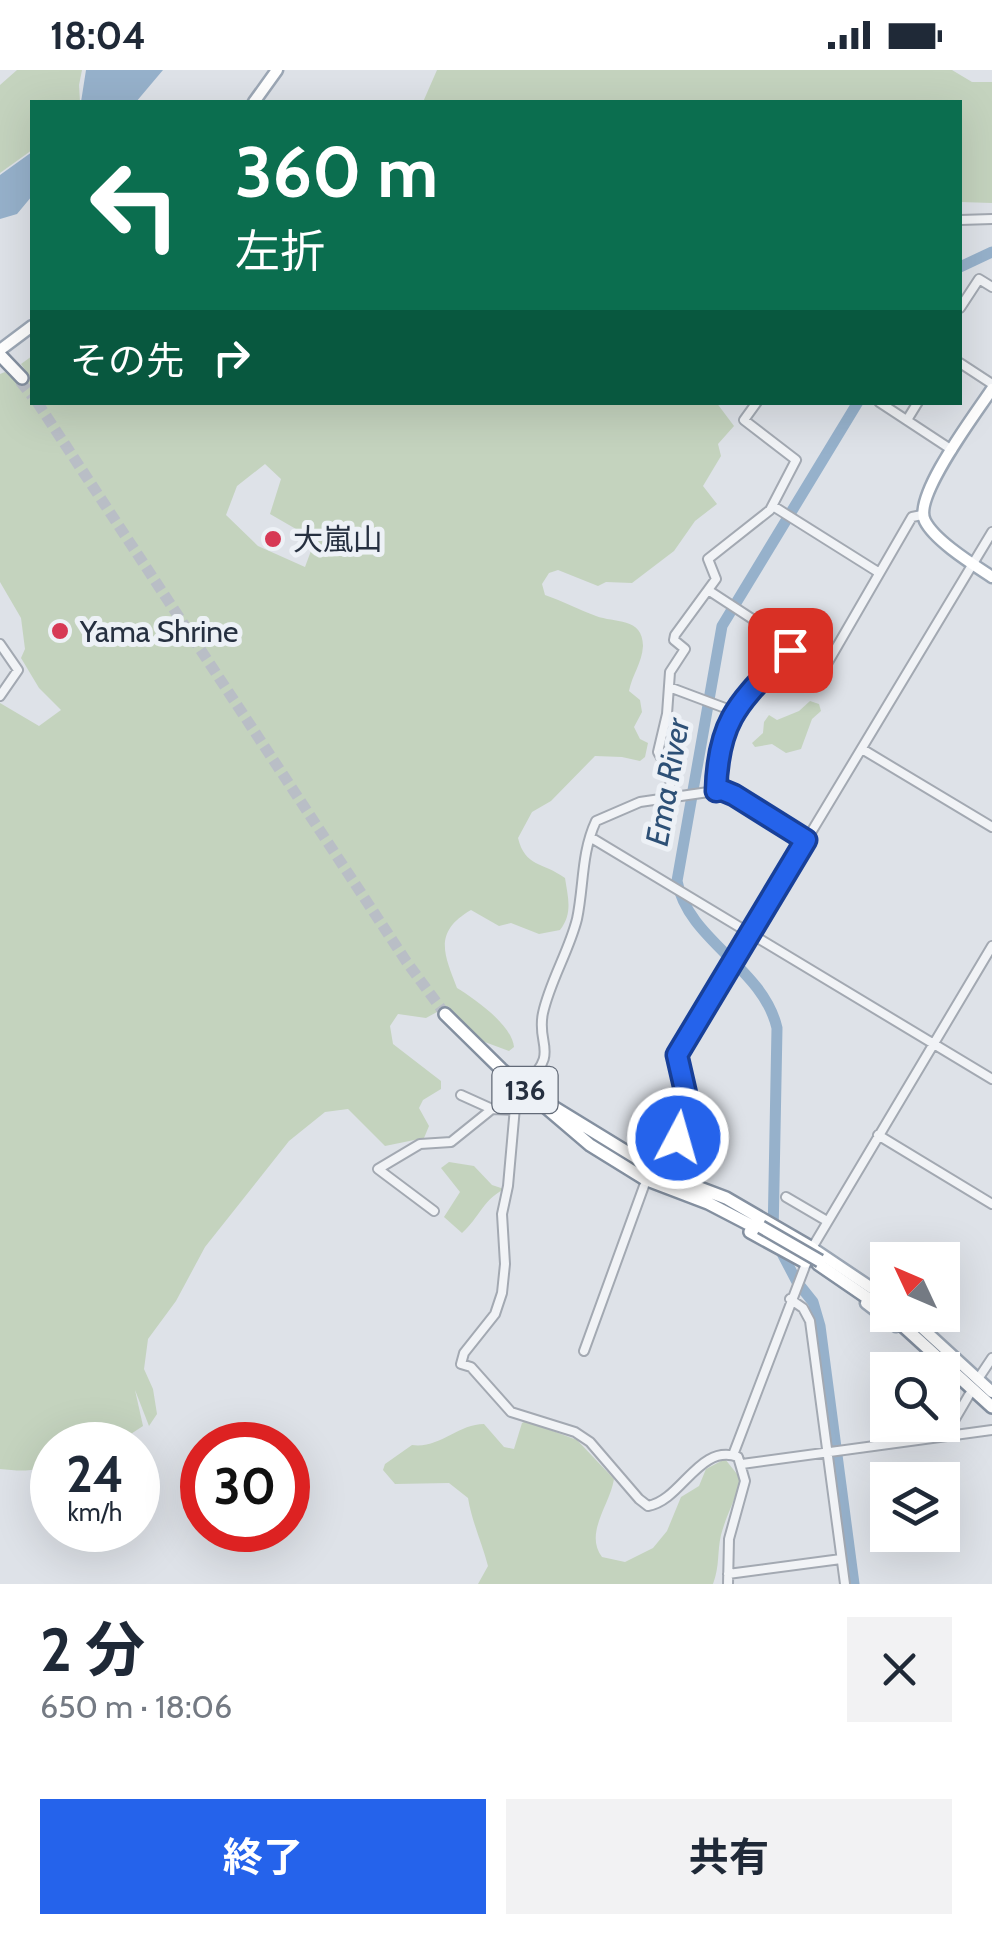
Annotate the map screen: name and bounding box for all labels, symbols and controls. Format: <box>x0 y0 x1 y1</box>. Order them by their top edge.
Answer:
text: 18:04 <box>50 12 146 59</box>
text: 360 m <box>235 129 438 215</box>
icon: left <box>70 140 200 270</box>
text: 左折 <box>235 224 325 278</box>
icon: right <box>204 330 259 385</box>
text: その先 <box>70 337 184 384</box>
place label: 大嵐山 <box>293 521 383 558</box>
marker: 大嵐山 <box>262 528 284 550</box>
pin <box>748 608 833 693</box>
place label: Yama Shrine <box>79 613 238 650</box>
marker: Yama Shrine <box>49 620 71 642</box>
icon: arrive <box>763 623 818 678</box>
water label: Ema River <box>637 714 698 849</box>
road number: 136 <box>492 1067 558 1113</box>
position arrow <box>626 1086 730 1190</box>
north arrow <box>870 1242 960 1332</box>
map controls <box>870 1242 960 1552</box>
button: search <box>870 1352 960 1442</box>
speed limit sign: 30 <box>180 1422 310 1552</box>
text: 24 <box>66 1444 124 1505</box>
button: layers <box>870 1462 960 1552</box>
text: km/h <box>68 1497 122 1527</box>
text: 2 分 <box>40 1613 145 1686</box>
button: close <box>847 1617 952 1722</box>
text: 650 m · 18:06 <box>40 1687 232 1726</box>
button: 終了 <box>40 1799 486 1914</box>
button: 共有 <box>506 1799 952 1914</box>

